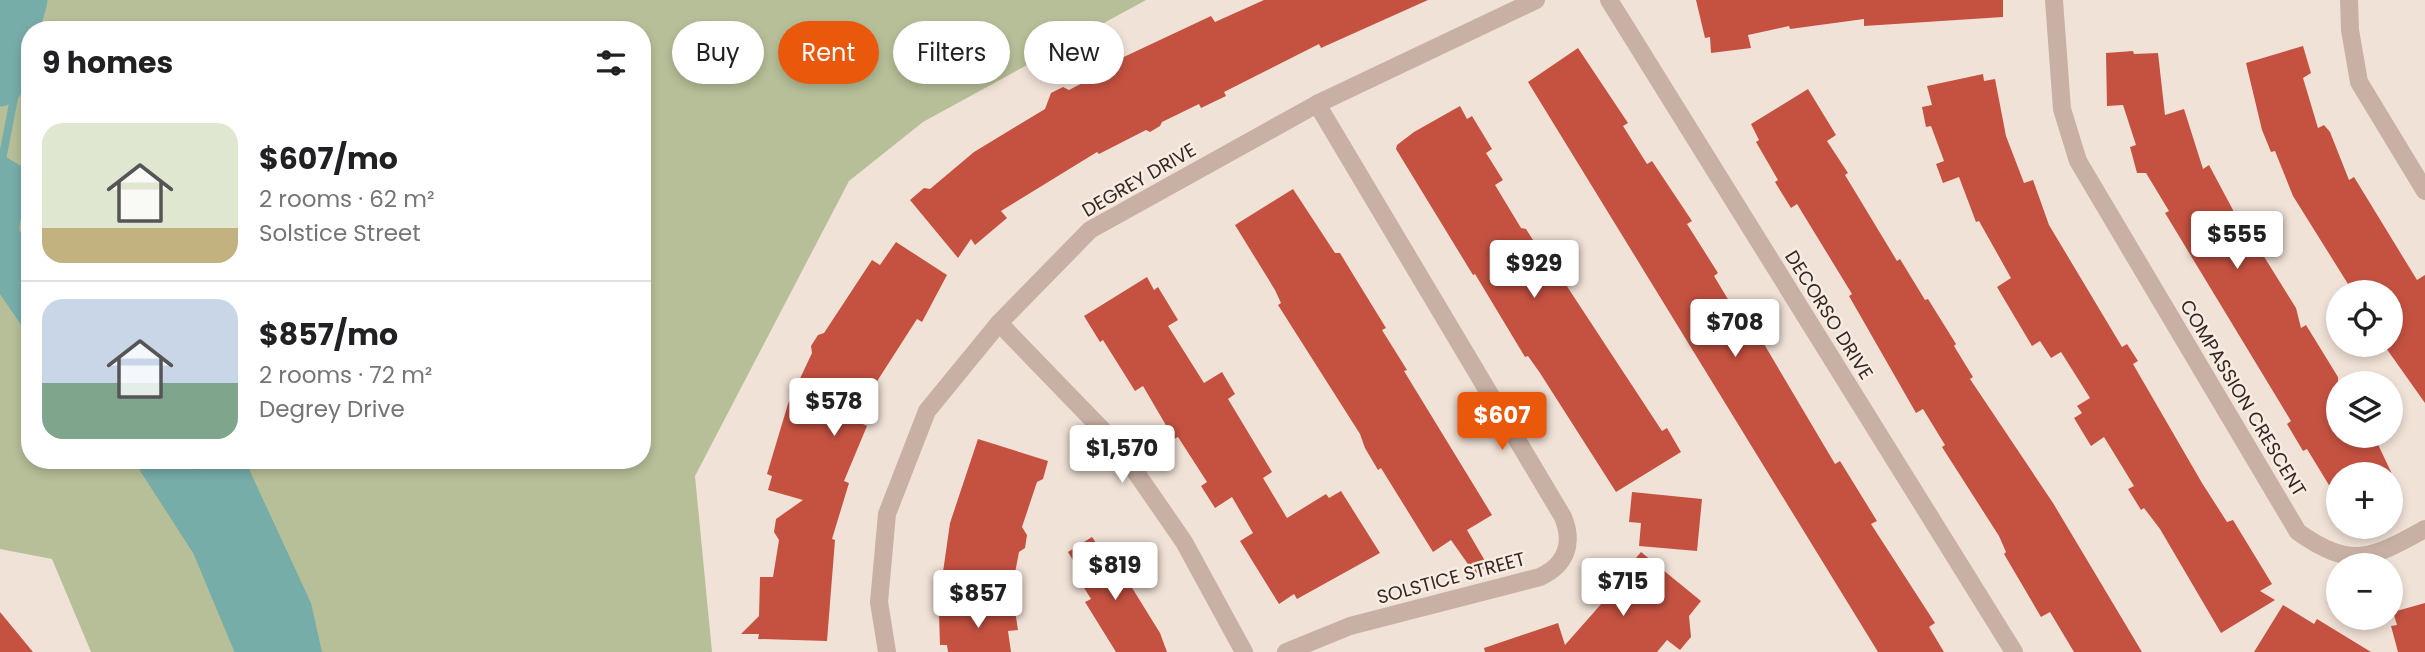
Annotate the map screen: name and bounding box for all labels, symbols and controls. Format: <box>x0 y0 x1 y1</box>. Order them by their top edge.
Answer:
chip: Buy <box>672 21 764 84</box>
chip: Rent <box>778 21 879 84</box>
chip: Filters <box>893 21 1010 84</box>
chip: New <box>1024 21 1124 84</box>
text: 9 homes <box>42 41 173 84</box>
icon: filters <box>592 44 630 82</box>
street label: DEGREY DRIVE <box>1077 136 1201 224</box>
text: $607/mo <box>259 137 398 180</box>
icon: home <box>98 151 182 235</box>
text: 2 rooms · 62 m² <box>259 183 435 215</box>
pin: $555 <box>2196 212 2278 271</box>
text: Solstice Street <box>259 217 421 249</box>
text: $555 <box>2207 218 2267 250</box>
pin: $929 <box>1493 240 1575 300</box>
street label: DECORSO DRIVE <box>1778 245 1880 385</box>
text: $929 <box>1506 247 1562 279</box>
map controls <box>2326 280 2403 630</box>
button: locate <box>2326 280 2403 357</box>
street label: COMPASSION CRESCENT <box>2173 294 2313 502</box>
pin: $708 <box>1694 300 1776 359</box>
text: $708 <box>1706 306 1764 338</box>
text: $857/mo <box>259 313 398 356</box>
icon: home <box>98 327 182 411</box>
text: 2 rooms · 72 m² <box>259 359 432 391</box>
button: layers <box>2326 371 2403 448</box>
pin: $578 <box>793 378 875 438</box>
text: $578 <box>805 385 863 417</box>
pin: $607 <box>1461 392 1543 452</box>
text: Degrey Drive <box>259 393 405 425</box>
text: $607 <box>1473 399 1531 431</box>
pin: $1,570 <box>1065 426 1179 485</box>
text: $1,570 <box>1086 432 1158 464</box>
button: + <box>2326 462 2403 539</box>
pin: $819 <box>1074 542 1156 602</box>
street label: SOLSTICE STREET <box>1374 545 1528 611</box>
text: $819 <box>1089 549 1141 581</box>
button: − <box>2326 553 2403 630</box>
pin: $715 <box>1582 558 1664 618</box>
text: $715 <box>1597 565 1649 597</box>
pin: $857 <box>937 570 1019 630</box>
text: $857 <box>949 577 1007 609</box>

